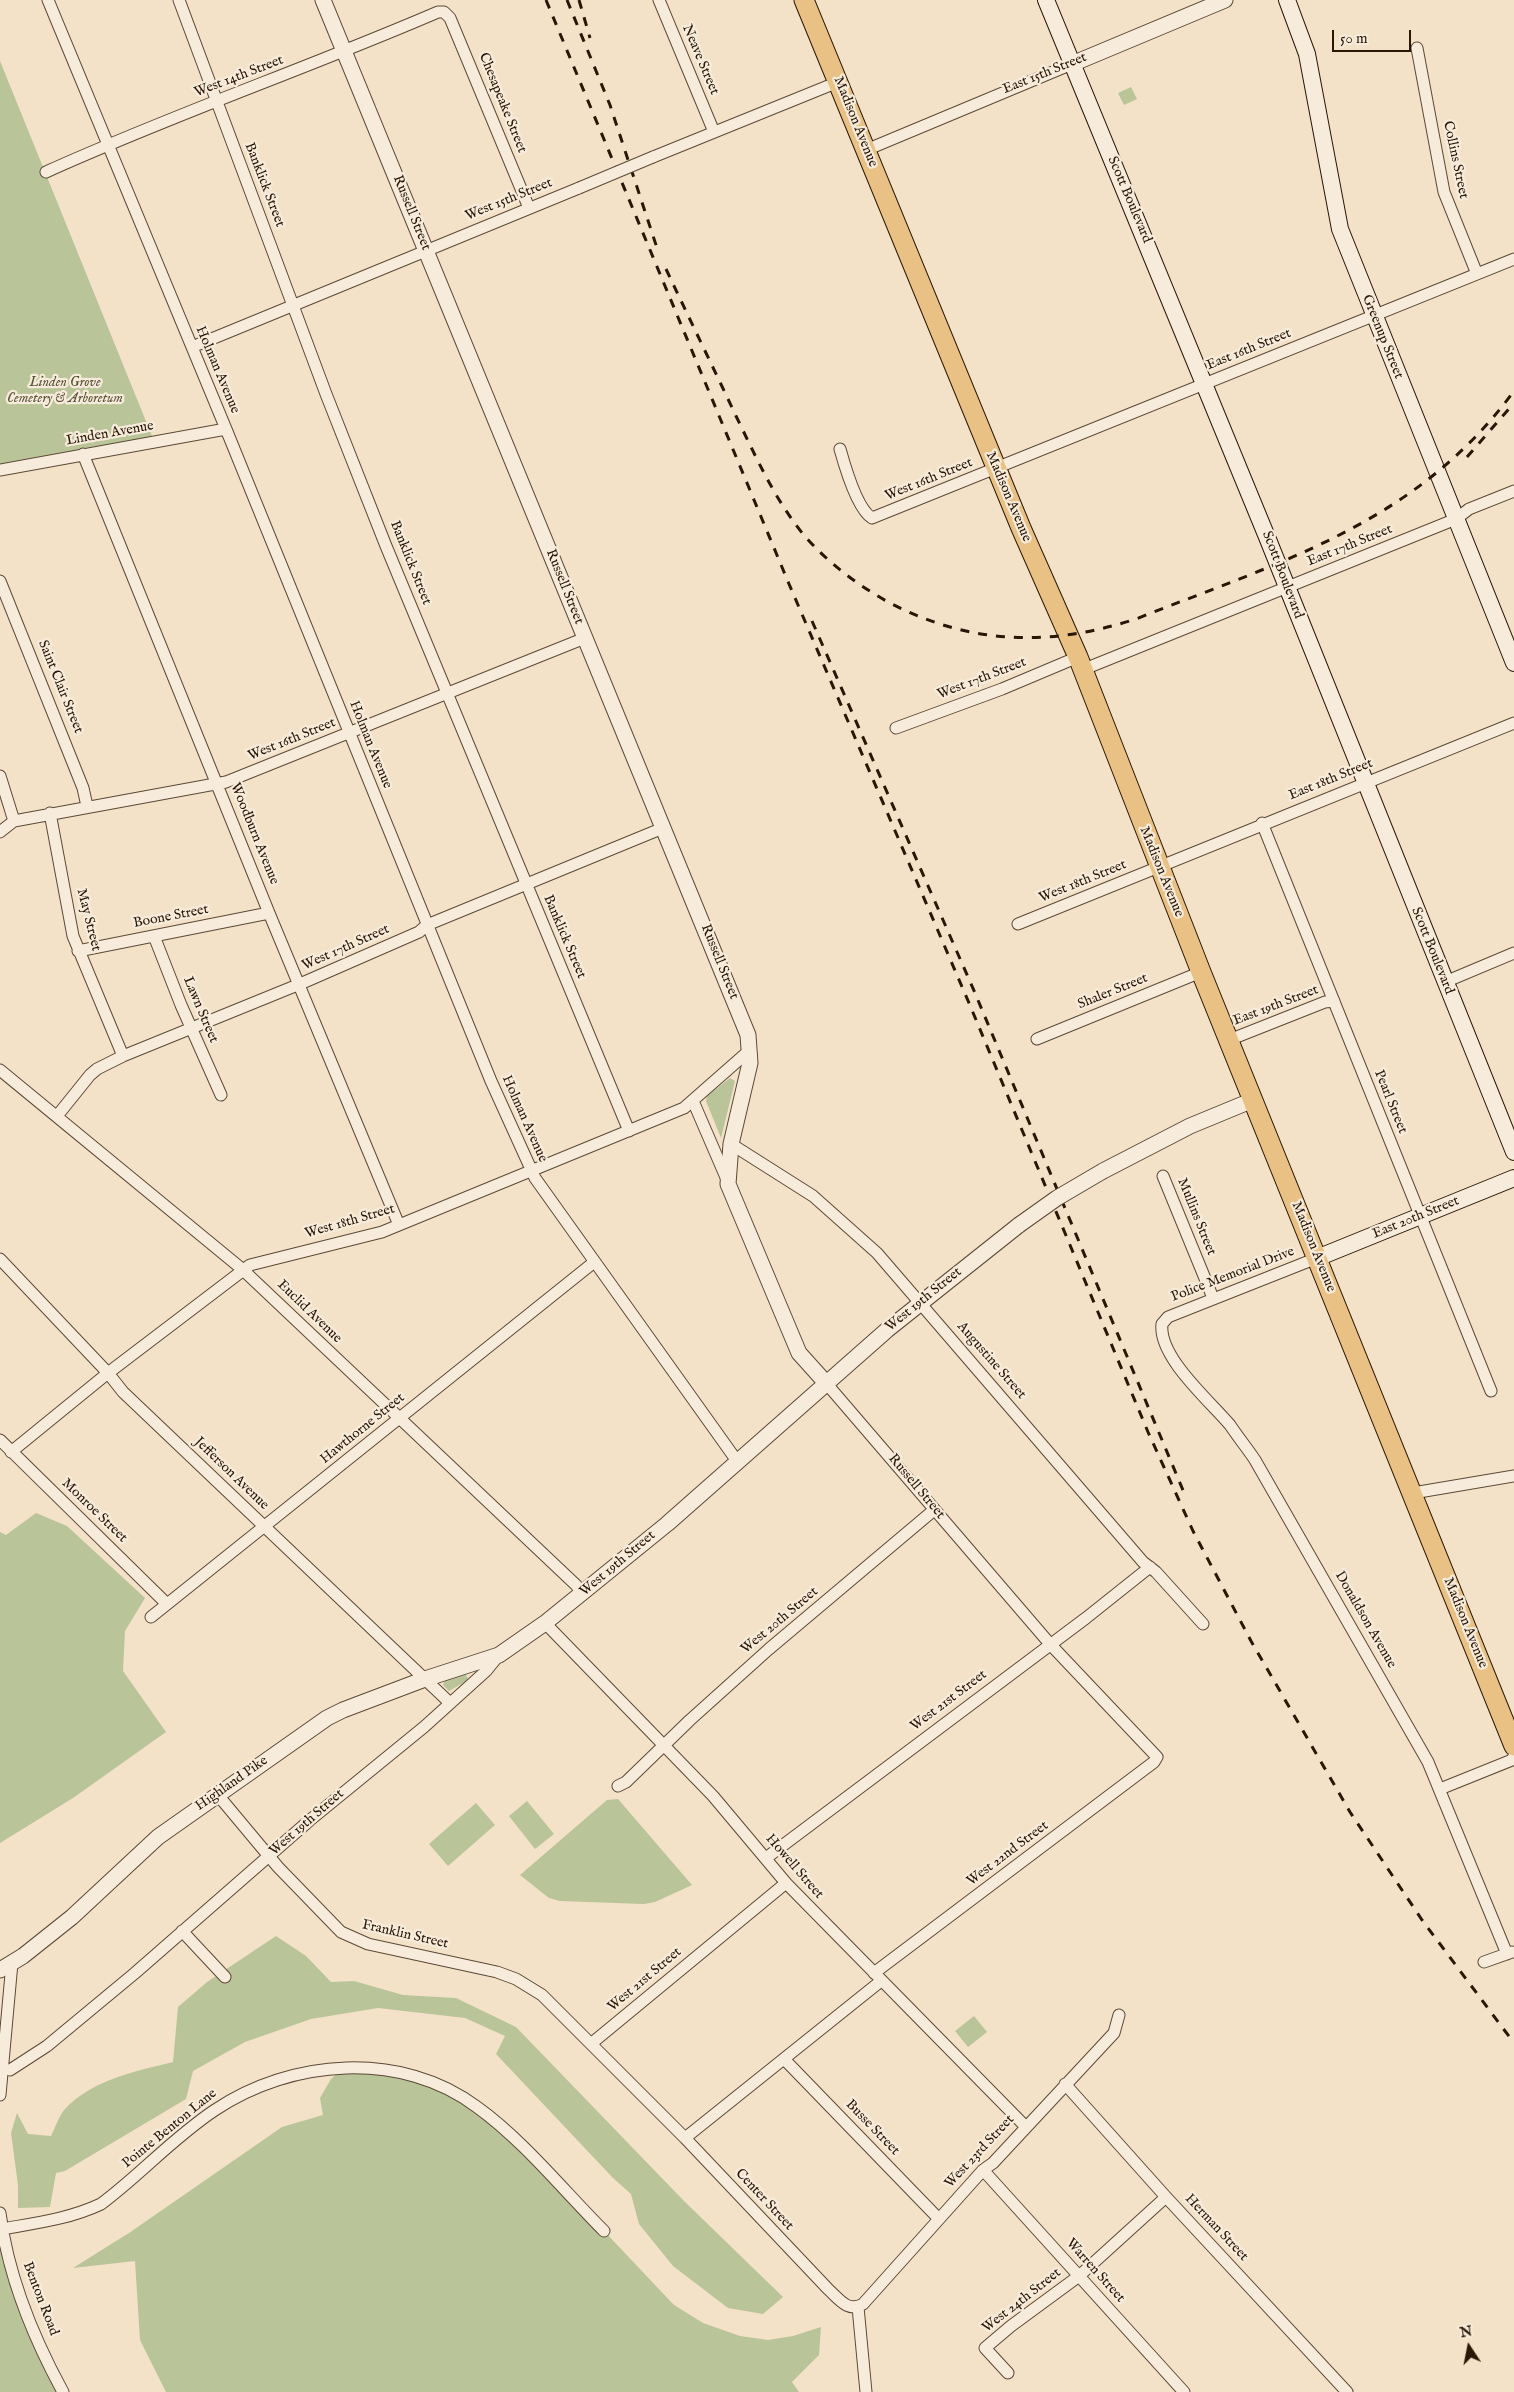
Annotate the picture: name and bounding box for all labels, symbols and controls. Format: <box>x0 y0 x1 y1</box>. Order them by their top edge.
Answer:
scale bar <box>1334 20 1413 52</box>
street label: Neave Street <box>678 22 722 98</box>
text: 50 m <box>1340 29 1368 48</box>
street label: Chesapeake Street <box>474 50 530 156</box>
street label: East 15th Street <box>1001 50 1089 98</box>
street label: West 14th Street <box>192 52 286 102</box>
street label: Madison Avenue <box>829 74 881 170</box>
street label: Collins Street <box>1439 120 1471 200</box>
street label: Banklick Street <box>240 140 288 230</box>
street label: Scott Boulevard <box>1103 154 1155 246</box>
street label: Russell Street <box>388 173 434 253</box>
street label: West 15th Street <box>463 175 555 225</box>
street label: Greenup Street <box>1358 293 1406 381</box>
street label: Holman Avenue <box>191 324 243 416</box>
street label: East 16th Street <box>1204 325 1294 375</box>
park label: Linden Grove Cemetery & Arboretum <box>7 375 123 408</box>
street label: Linden Avenue <box>65 418 155 450</box>
street label: Madison Avenue <box>981 449 1035 545</box>
street label: West 16th Street <box>883 455 975 505</box>
street label: Banklick Street <box>386 519 434 607</box>
street label: East 17th Street <box>1305 521 1395 571</box>
street label: Scott Boulevard <box>1258 529 1306 621</box>
street label: Russell Street <box>541 547 587 627</box>
street label: Saint Clair Street <box>34 638 86 736</box>
street label: West 17th Street <box>935 654 1029 704</box>
street label: Holman Avenue <box>345 699 395 791</box>
street label: West 16th Street <box>246 715 338 765</box>
street label: East 18th Street <box>1286 755 1376 805</box>
street label: Woodburn Avenue <box>226 781 282 887</box>
street label: Madison Avenue <box>1135 824 1187 920</box>
street label: West 18th Street <box>1037 857 1129 907</box>
street label: May Street <box>72 887 104 953</box>
street label: Banklick Street <box>539 893 589 981</box>
street label: Boone Street <box>132 902 210 932</box>
street label: Scott Boulevard <box>1407 905 1457 997</box>
street label: West 17th Street <box>300 921 392 975</box>
street label: Russell Street <box>696 922 742 1002</box>
street label: Shaler Street <box>1076 970 1150 1014</box>
street label: Lawn Street <box>179 974 221 1046</box>
street label: East 19th Street <box>1231 982 1321 1030</box>
street label: Pearl Street <box>1370 1068 1410 1136</box>
street label: Holman Avenue <box>497 1073 551 1165</box>
street label: Mullins Street <box>1173 1176 1219 1258</box>
street label: East 20th Street <box>1370 1193 1462 1243</box>
street label: Madison Avenue <box>1287 1199 1339 1295</box>
street label: West 18th Street <box>303 1201 397 1243</box>
street label: Police Memorial Drive <box>1169 1244 1297 1306</box>
street label: West 19th Street <box>882 1264 966 1336</box>
street label: Euclid Avenue <box>273 1277 345 1347</box>
street label: Augustine Street <box>953 1319 1029 1403</box>
street label: Hawthorne Street <box>317 1390 409 1468</box>
street label: Jefferson Avenue <box>190 1434 272 1514</box>
street label: Russell Street <box>884 1451 948 1523</box>
street label: Monroe Street <box>58 1475 130 1547</box>
street label: West 19th Street <box>577 1528 659 1600</box>
street label: Donaldson Avenue <box>1330 1569 1400 1671</box>
street label: Madison Avenue <box>1439 1575 1491 1671</box>
street label: West 20th Street <box>738 1584 822 1658</box>
street label: West 21st Street <box>908 1667 990 1735</box>
street label: Highland Pike <box>193 1753 271 1815</box>
street label: West 19th Street <box>266 1786 348 1860</box>
street label: West 22nd Street <box>964 1818 1052 1890</box>
street label: Howell Street <box>761 1831 827 1903</box>
street label: Franklin Street <box>360 1917 450 1953</box>
street label: West 21st Street <box>605 1944 685 2016</box>
street label: Pointe Benton Lane <box>119 2086 221 2172</box>
street label: Busse Street <box>841 2097 903 2159</box>
street label: West 23rd Street <box>942 2112 1018 2192</box>
street label: Center Street <box>731 2166 797 2234</box>
street label: Herman Street <box>1181 2191 1251 2265</box>
street label: Warren Street <box>1062 2235 1128 2307</box>
street label: Benton Road <box>18 2260 62 2338</box>
street label: West 24th Street <box>979 2265 1065 2337</box>
north arrow <box>1444 2322 1494 2372</box>
text: N <box>1458 2322 1474 2342</box>

